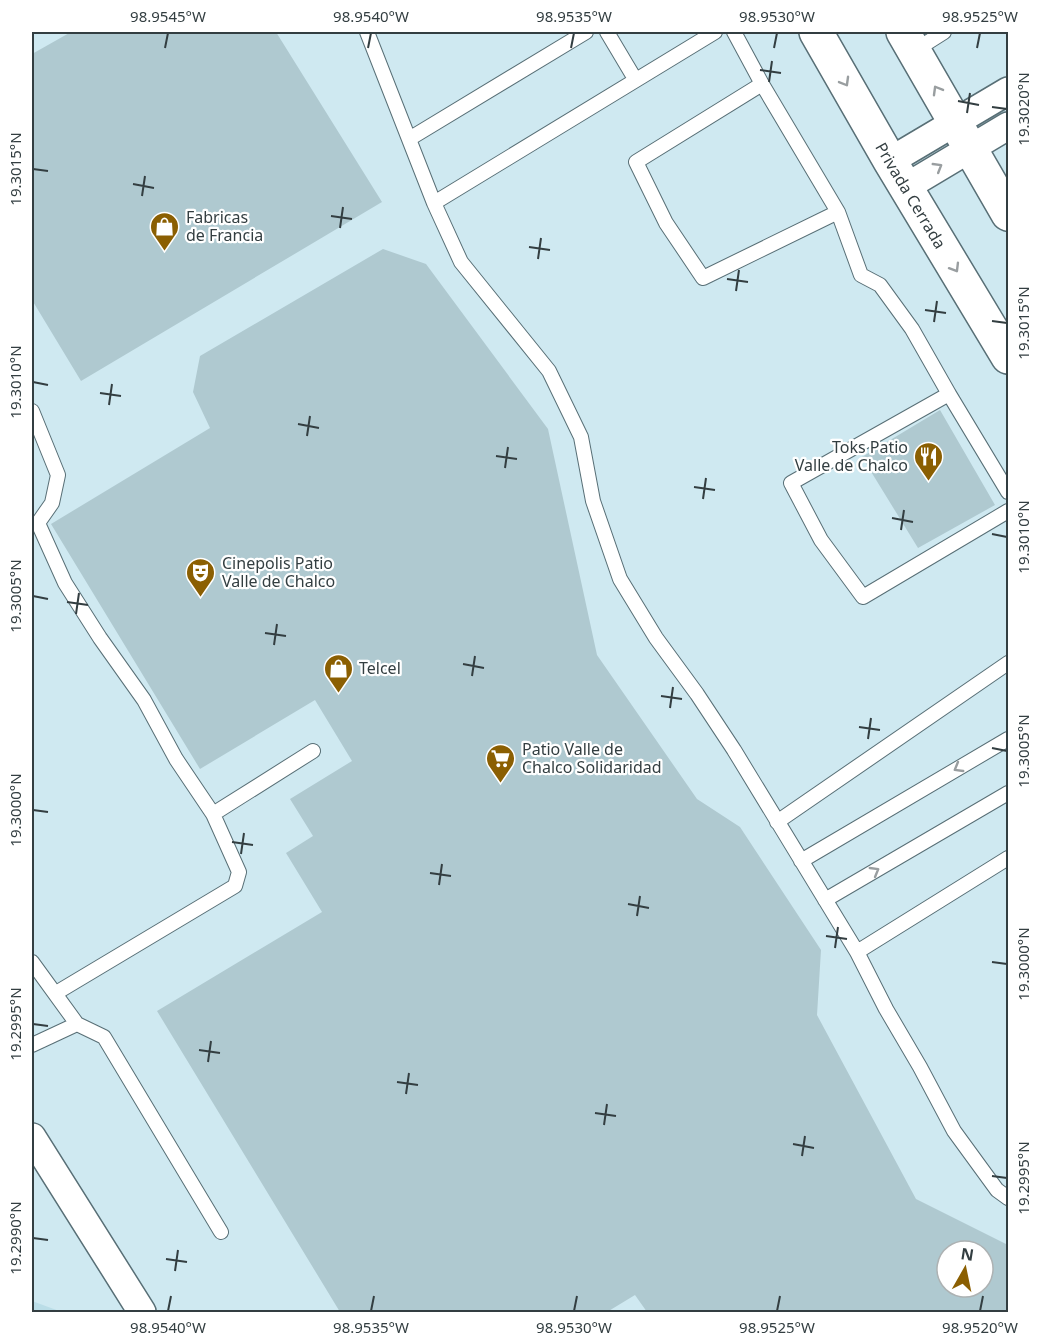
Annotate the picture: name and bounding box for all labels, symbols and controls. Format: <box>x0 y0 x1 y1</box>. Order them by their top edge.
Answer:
text: 98.9545°W <box>130 6 206 26</box>
text: 98.9540°W <box>333 6 409 26</box>
text: 98.9535°W <box>536 6 612 26</box>
text: 98.9530°W <box>739 6 815 26</box>
text: 98.9525°W <box>942 6 1018 26</box>
text: 19.3020°N <box>1013 72 1033 146</box>
one-way arrow <box>838 76 849 86</box>
one-way arrow <box>933 86 945 96</box>
text: 19.3015°N <box>5 132 25 206</box>
street label: Privada Cerrada <box>871 138 951 253</box>
one-way arrow <box>932 163 942 175</box>
place label: Fabricas de Francia <box>186 206 263 246</box>
shop icon: Fabricas de Francia <box>149 210 181 252</box>
one-way arrow <box>948 262 960 272</box>
text: 19.3015°N <box>1013 286 1033 360</box>
text: 19.3010°N <box>5 345 25 419</box>
place label: Toks Patio Valle de Chalco <box>795 436 908 476</box>
restaurant icon: Toks Patio Valle de Chalco <box>913 440 945 482</box>
text: 19.3010°N <box>1013 500 1033 574</box>
place label: Cinepolis Patio Valle de Chalco <box>222 552 335 592</box>
theatre icon: Cinepolis Patio Valle de Chalco <box>185 556 217 598</box>
text: 19.3005°N <box>5 559 25 633</box>
shop icon: Telcel <box>322 652 354 694</box>
place label: Telcel <box>359 657 401 679</box>
text: 19.3005°N <box>1013 714 1033 788</box>
place label: Patio Valle de Chalco Solidaridad <box>522 738 662 778</box>
supermarket icon: Patio Valle de Chalco Solidaridad <box>485 742 517 784</box>
one-way arrow <box>954 761 964 773</box>
text: 19.3000°N <box>5 773 25 847</box>
one-way arrow <box>869 866 880 878</box>
text: 19.3000°N <box>1013 927 1033 1001</box>
text: 19.2995°N <box>5 987 25 1061</box>
text: 19.2995°N <box>1013 1141 1033 1215</box>
text: 19.2990°N <box>5 1201 25 1275</box>
north arrow <box>935 1239 995 1299</box>
text: N <box>959 1242 975 1266</box>
text: 98.9540°W <box>130 1317 206 1337</box>
text: 98.9535°W <box>333 1317 409 1337</box>
text: 98.9530°W <box>536 1317 612 1337</box>
text: 98.9525°W <box>739 1317 815 1337</box>
text: 98.9520°W <box>942 1317 1018 1337</box>

